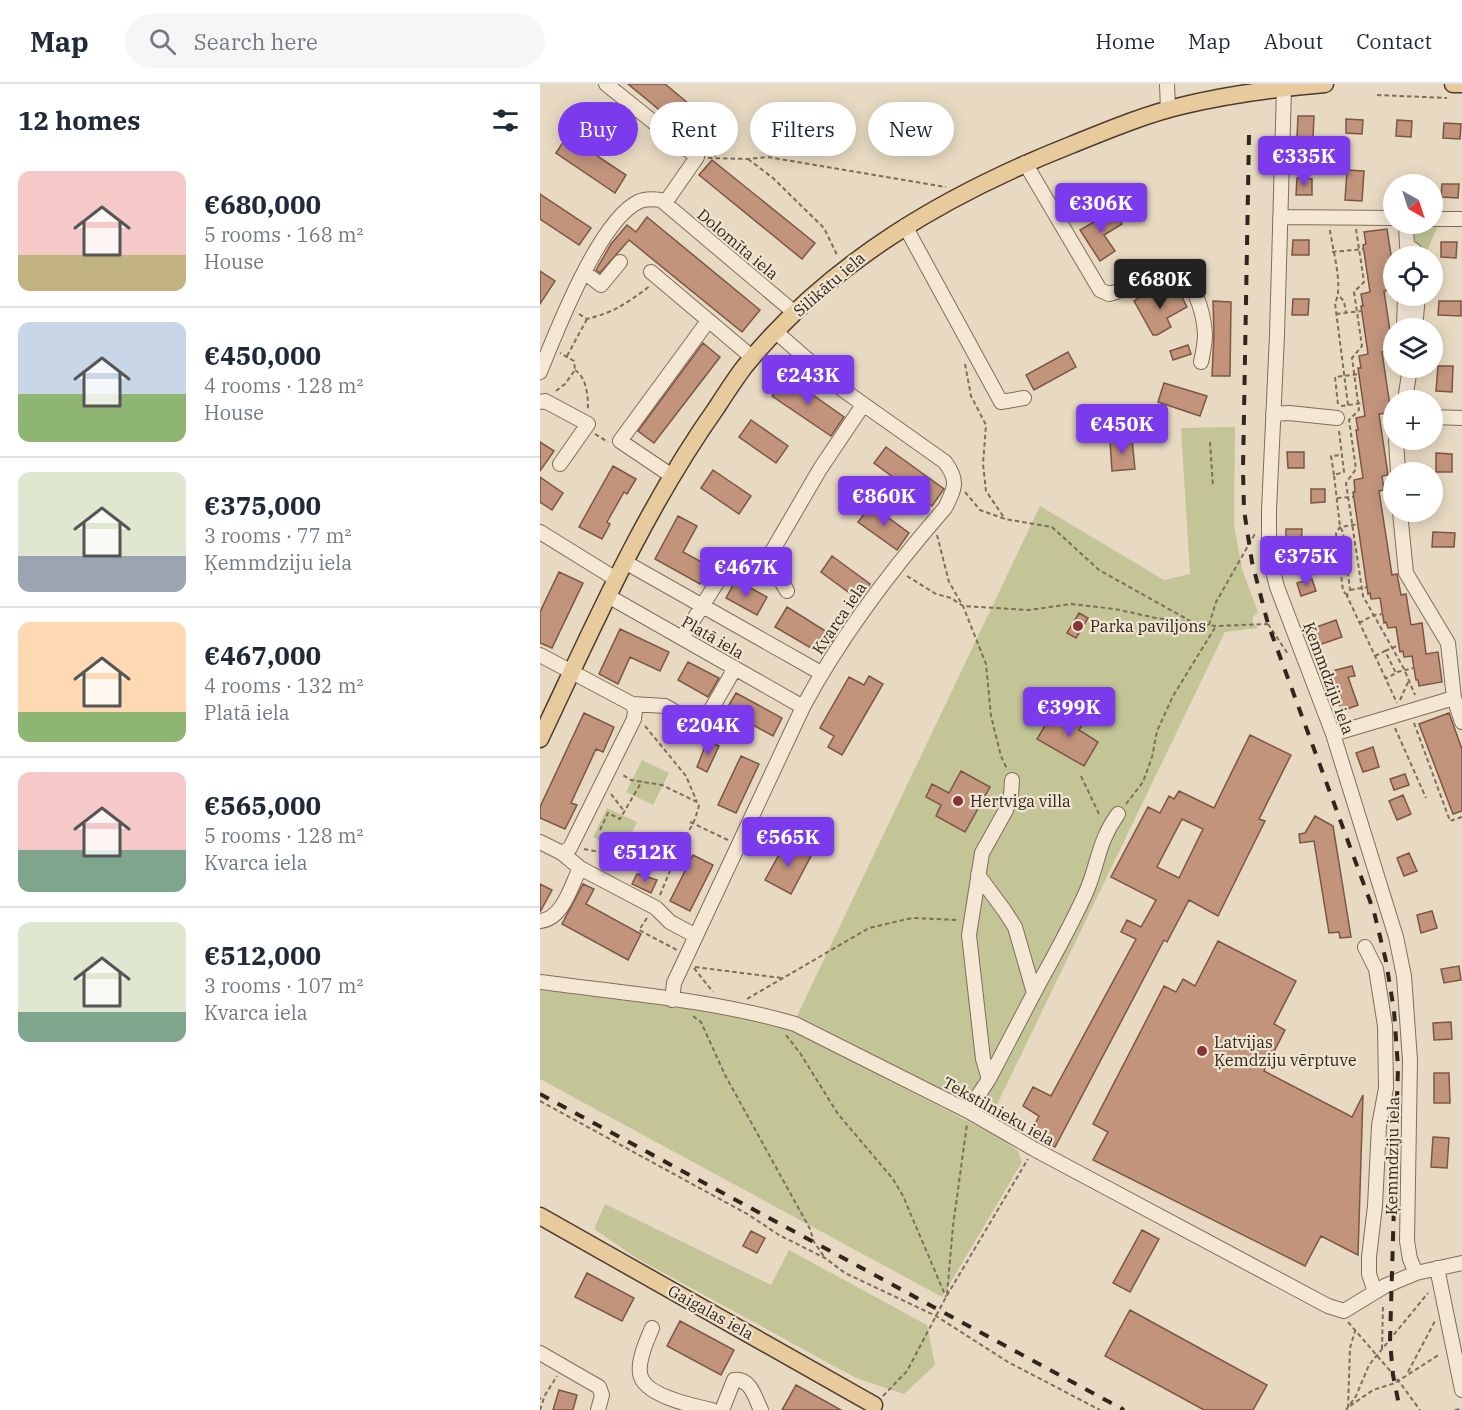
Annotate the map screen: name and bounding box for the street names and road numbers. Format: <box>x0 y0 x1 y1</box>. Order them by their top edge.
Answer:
street label: Dolomīta iela <box>693 204 783 284</box>
street label: Silikātu iela <box>789 247 869 321</box>
street label: Kvarca iela <box>808 578 871 658</box>
street label: Platā iela <box>678 611 748 663</box>
street label: Ķemmdziju iela <box>1299 619 1359 737</box>
street label: Tekstilnieku iela <box>940 1072 1059 1150</box>
street label: Ķemmdziju iela <box>1381 1096 1403 1215</box>
street label: Gaigalas iela <box>665 1280 758 1344</box>

